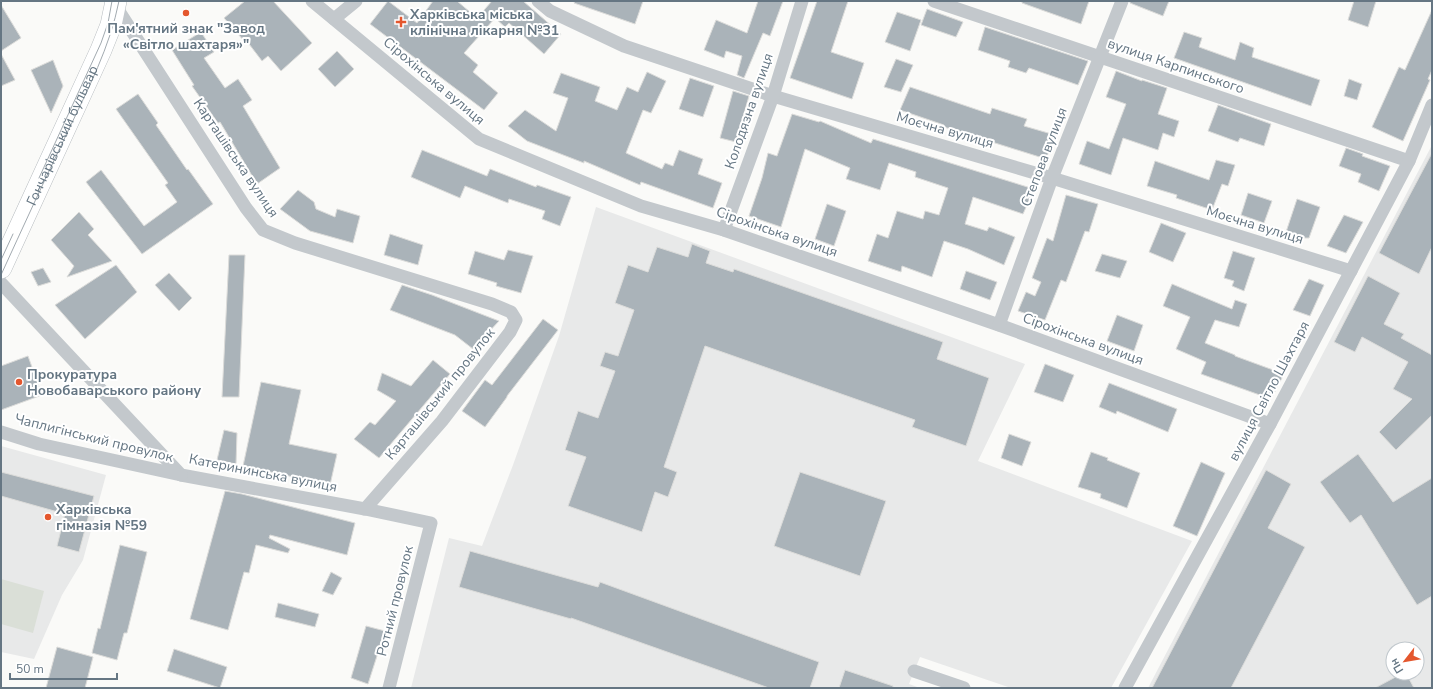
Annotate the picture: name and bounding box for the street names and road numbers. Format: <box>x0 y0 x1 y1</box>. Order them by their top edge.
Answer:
street label: Сірохінська вулиця <box>379 33 489 129</box>
street label: вулиця Карпинського <box>1105 34 1247 98</box>
street label: Колодязна вулиця <box>720 50 778 172</box>
street label: Гончарівський бульвар <box>22 62 102 208</box>
street label: Карташівська вулиця <box>189 95 283 221</box>
street label: Степова вулиця <box>1016 105 1072 209</box>
street label: Моєчна вулиця <box>894 107 996 153</box>
street label: Моєчна вулиця <box>1204 201 1306 249</box>
street label: Сірохінська вулиця <box>714 202 840 262</box>
street label: Сірохінська вулиця <box>1020 308 1146 370</box>
street label: вулиця Світло Шахтаря <box>1224 318 1314 464</box>
street label: Карташівський провулок <box>381 324 500 464</box>
street label: Чаплигінський провулок <box>13 409 176 467</box>
street label: Катерининська вулиця <box>187 449 339 497</box>
street label: Ротний провулок <box>372 543 418 658</box>

